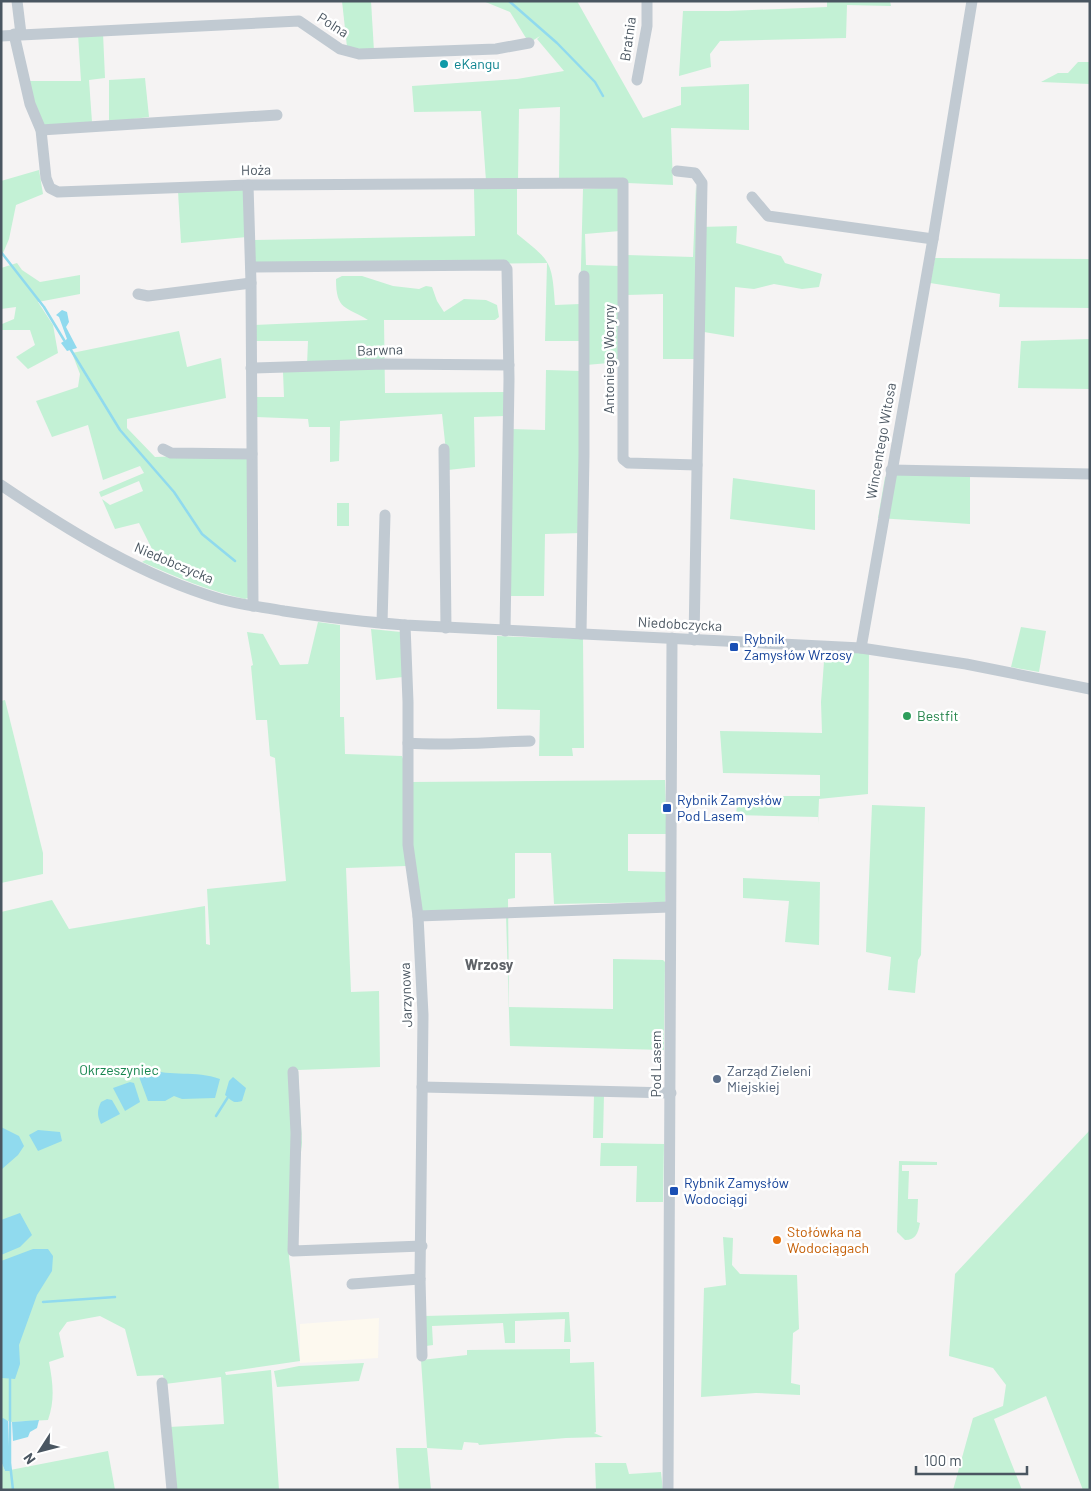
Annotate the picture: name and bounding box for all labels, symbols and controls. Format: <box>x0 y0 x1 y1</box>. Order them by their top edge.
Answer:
street label: Polna <box>315 8 352 41</box>
street label: Bratnia <box>616 16 639 62</box>
place label: eKangu <box>454 55 500 72</box>
marker: eKangu <box>438 58 450 70</box>
street label: Hoża <box>241 161 271 178</box>
street label: Antoniego Woryny <box>600 303 617 414</box>
street label: Barwna <box>357 340 403 359</box>
street label: Wincentego Witosa <box>862 381 899 501</box>
street label: Niedobczycka <box>132 538 216 587</box>
street label: Niedobczycka <box>637 613 723 634</box>
place label: Rybnik Zamysłów Wrzosy <box>744 630 852 663</box>
marker: Rybnik Zamysłów Wrzosy <box>728 641 740 653</box>
place label: Bestfit <box>917 707 959 724</box>
marker: Bestfit <box>901 710 913 722</box>
place label: Rybnik Zamysłów Pod Lasem <box>677 791 782 824</box>
marker: Rybnik Zamysłów Pod Lasem <box>661 802 673 814</box>
district label: Wrzosy <box>465 955 514 973</box>
street label: Jarzynowa <box>396 962 415 1028</box>
street label: Pod Lasem <box>647 1031 664 1098</box>
park label: Okrzeszyniec <box>79 1061 159 1078</box>
place label: Zarząd Zieleni Miejskiej <box>727 1062 811 1095</box>
marker: Zarząd Zieleni Miejskiej <box>711 1073 723 1085</box>
place label: Rybnik Zamysłów Wodociągi <box>684 1174 789 1207</box>
marker: Rybnik Zamysłów Wodociągi <box>668 1185 680 1197</box>
place label: Stołówka na Wodociągach <box>787 1223 869 1256</box>
marker: Stołówka na Wodociągach <box>771 1234 783 1246</box>
north arrow <box>15 1426 65 1476</box>
scale bar <box>916 1444 1027 1476</box>
text: N <box>19 1450 39 1468</box>
text: 100 m <box>924 1451 962 1469</box>

